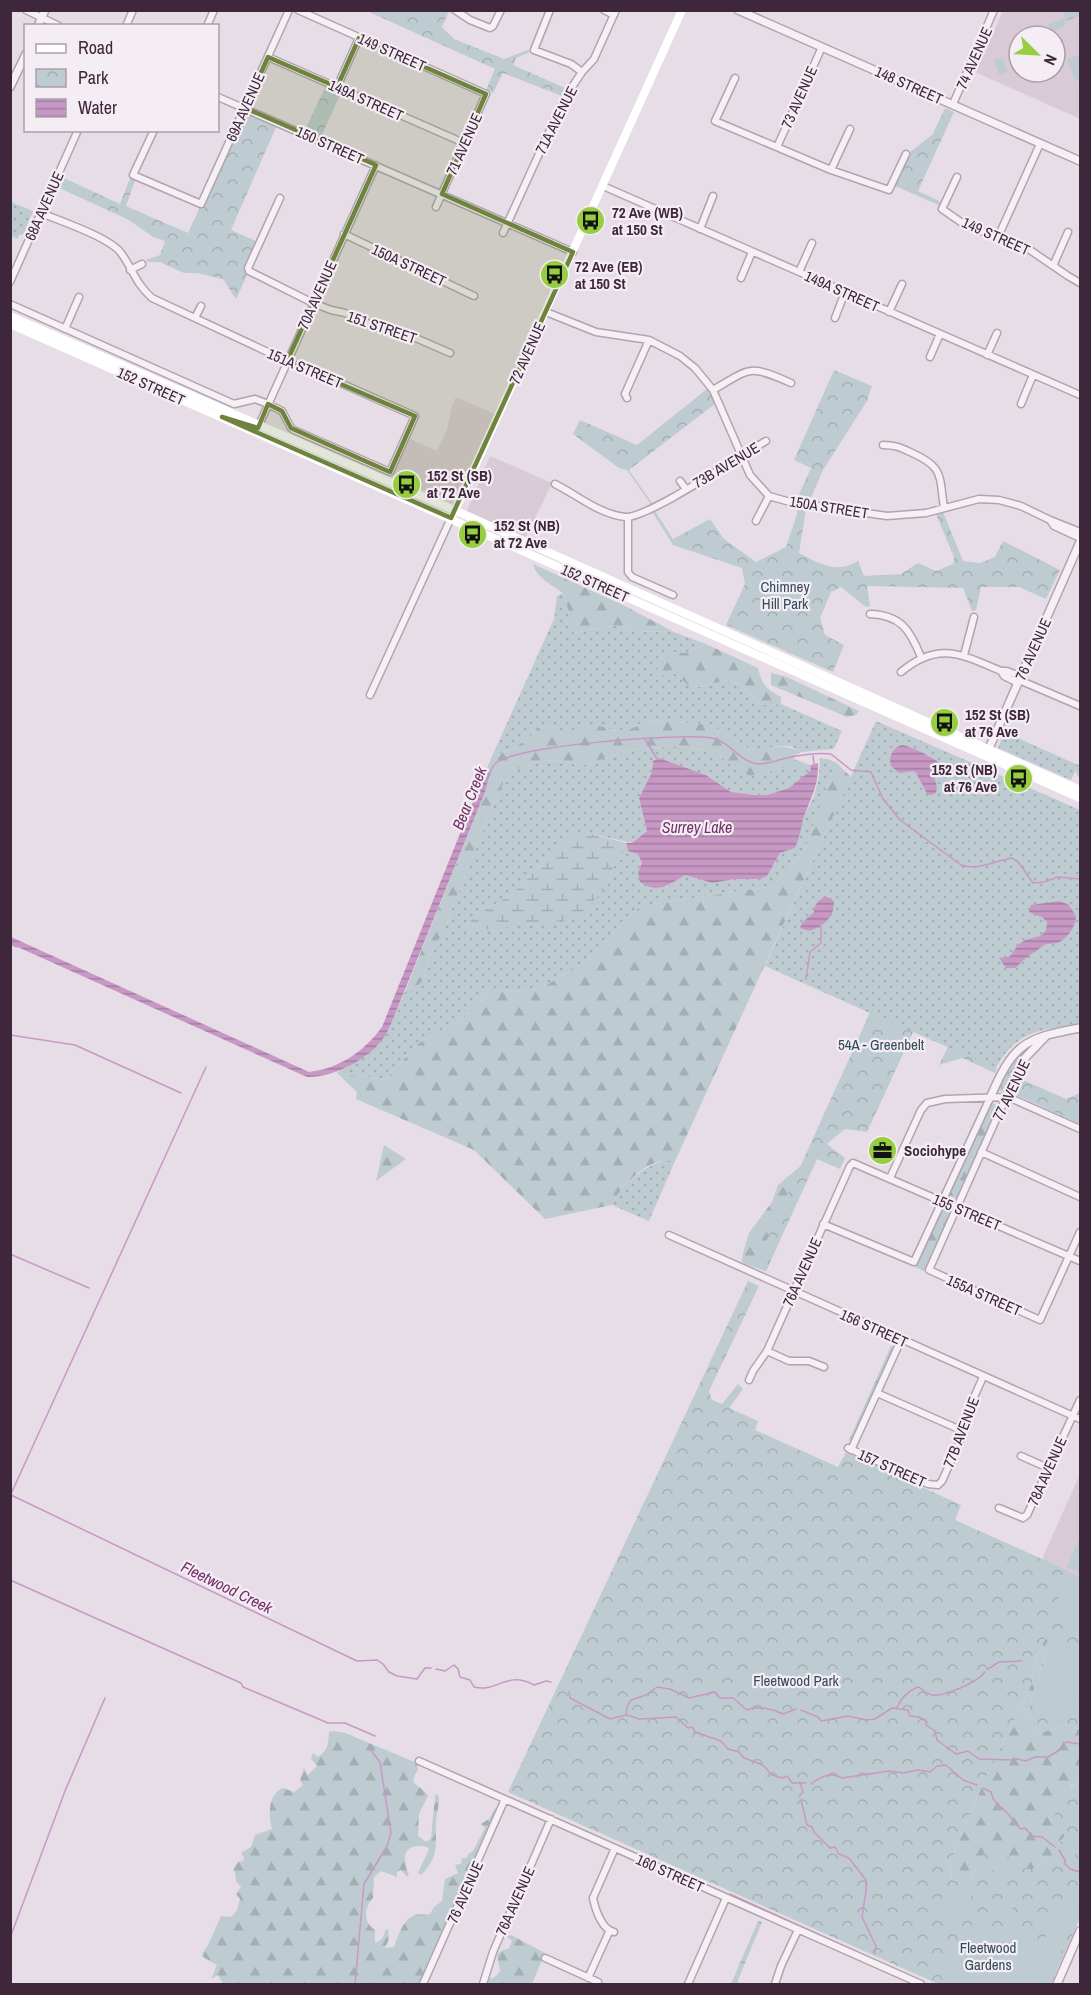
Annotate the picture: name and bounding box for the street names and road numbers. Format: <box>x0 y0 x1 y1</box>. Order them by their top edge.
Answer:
street label: 74 AVENUE <box>951 24 997 92</box>
street label: 149 STREET <box>355 28 430 77</box>
street label: 148 STREET <box>872 61 947 110</box>
street label: 73 AVENUE <box>776 63 822 131</box>
street label: 69A AVENUE <box>220 69 270 145</box>
street label: 149A STREET <box>325 74 407 126</box>
street label: 71A AVENUE <box>530 82 582 158</box>
street label: 71 AVENUE <box>441 110 487 178</box>
street label: 150 STREET <box>293 121 368 170</box>
street label: 68A AVENUE <box>19 168 69 244</box>
street label: 149 STREET <box>959 212 1034 261</box>
street label: 150A STREET <box>368 239 450 292</box>
street label: 70A AVENUE <box>292 257 342 333</box>
street label: 149A STREET <box>801 265 883 317</box>
street label: 151 STREET <box>344 305 420 349</box>
street label: 72 AVENUE <box>504 319 550 387</box>
street label: 151A STREET <box>264 343 346 393</box>
street label: 152 STREET <box>114 362 189 411</box>
street label: 73B AVENUE <box>689 437 763 493</box>
street label: 150A STREET <box>788 490 871 524</box>
street label: 152 STREET <box>558 559 633 608</box>
street label: 76 AVENUE <box>1010 615 1056 683</box>
street label: 77 AVENUE <box>987 1056 1035 1124</box>
street label: 155 STREET <box>930 1188 1005 1236</box>
street label: 76A AVENUE <box>777 1234 827 1310</box>
street label: 155A STREET <box>943 1269 1025 1321</box>
street label: 156 STREET <box>837 1304 912 1353</box>
street label: 77B AVENUE <box>938 1394 984 1470</box>
street label: 78A AVENUE <box>1022 1433 1072 1509</box>
street label: 157 STREET <box>855 1444 930 1493</box>
street label: 160 STREET <box>633 1849 708 1898</box>
street label: 76 AVENUE <box>442 1858 488 1926</box>
street label: 76A AVENUE <box>490 1863 540 1939</box>

